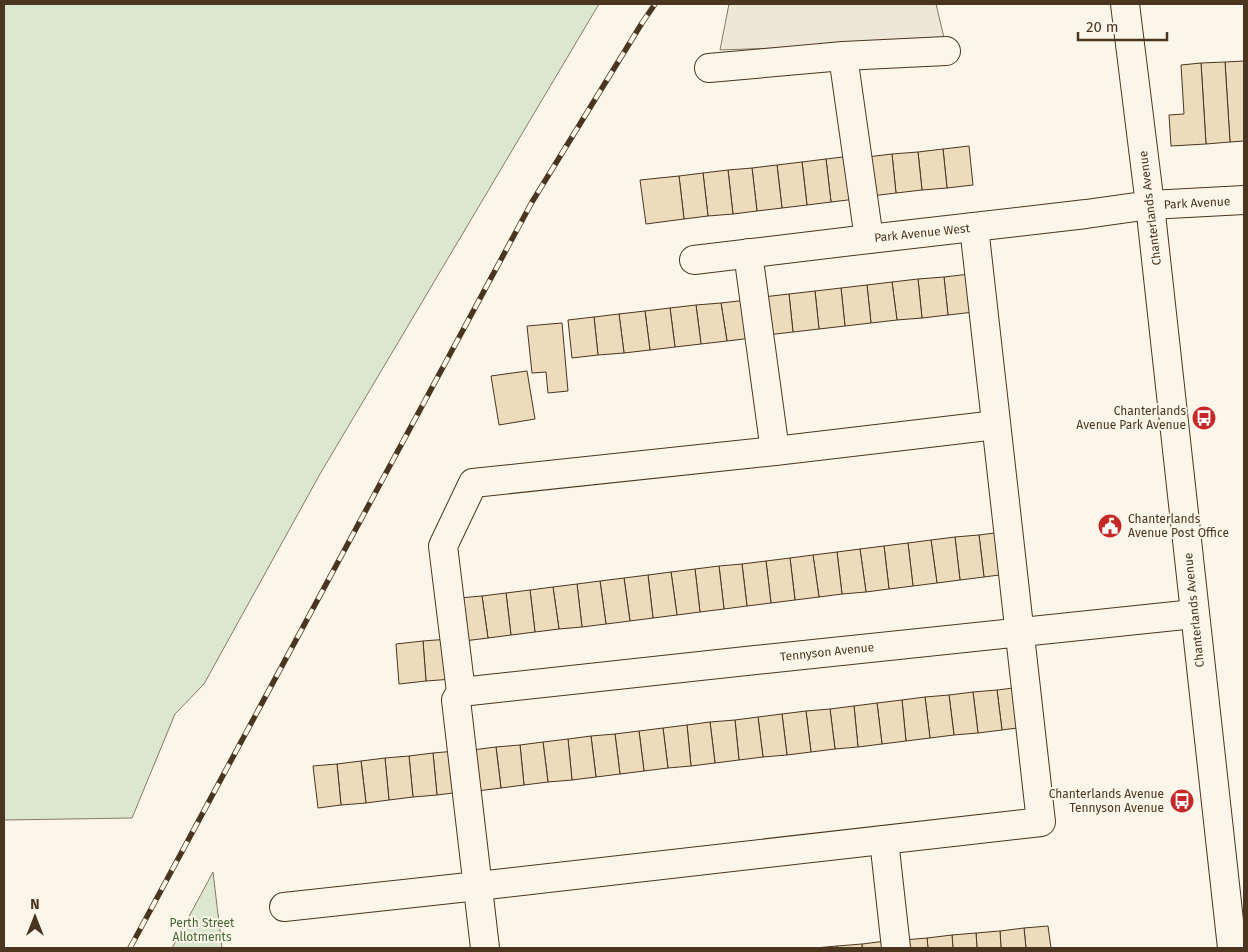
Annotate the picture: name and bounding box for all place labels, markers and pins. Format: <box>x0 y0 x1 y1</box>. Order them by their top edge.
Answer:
place label: Chanterlands Avenue Park Avenue <box>1076 404 1186 432</box>
bus stop icon: Chanterlands Avenue Park Avenue <box>1191 405 1217 431</box>
place label: Chanterlands Avenue Post Office <box>1128 512 1229 540</box>
public building icon: Chanterlands Avenue Post Office <box>1097 513 1123 539</box>
place label: Chanterlands Avenue Tennyson Avenue <box>1049 787 1164 815</box>
bus stop icon: Chanterlands Avenue Tennyson Avenue <box>1169 788 1195 814</box>

